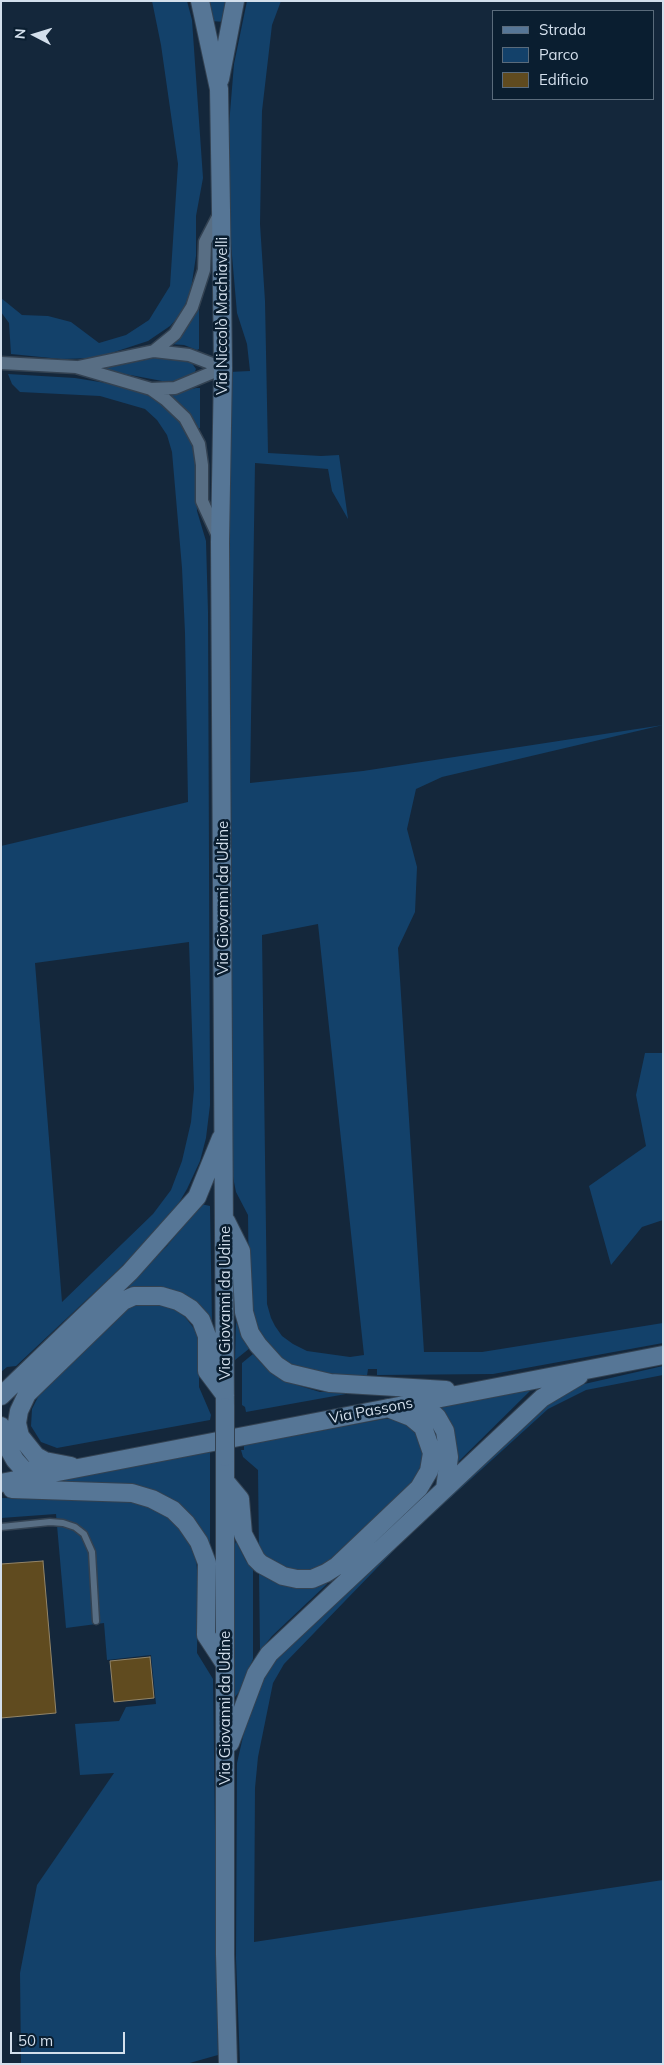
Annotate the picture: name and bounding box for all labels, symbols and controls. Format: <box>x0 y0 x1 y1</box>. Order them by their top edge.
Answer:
north arrow <box>10 10 60 60</box>
legend <box>492 10 654 100</box>
text: Strada <box>539 20 586 39</box>
text: N <box>11 28 29 40</box>
text: Parco <box>539 45 579 64</box>
text: Edificio <box>539 70 589 89</box>
street label: Via Niccolò Machiavelli <box>213 237 231 395</box>
street label: Via Giovanni da Udine <box>214 821 232 975</box>
street label: Via Giovanni da Udine <box>216 1226 234 1380</box>
street label: Via Passons <box>328 1394 414 1428</box>
street label: Via Giovanni da Udine <box>216 1631 234 1785</box>
scale bar <box>12 2022 128 2054</box>
text: 50 m <box>18 2031 53 2050</box>

